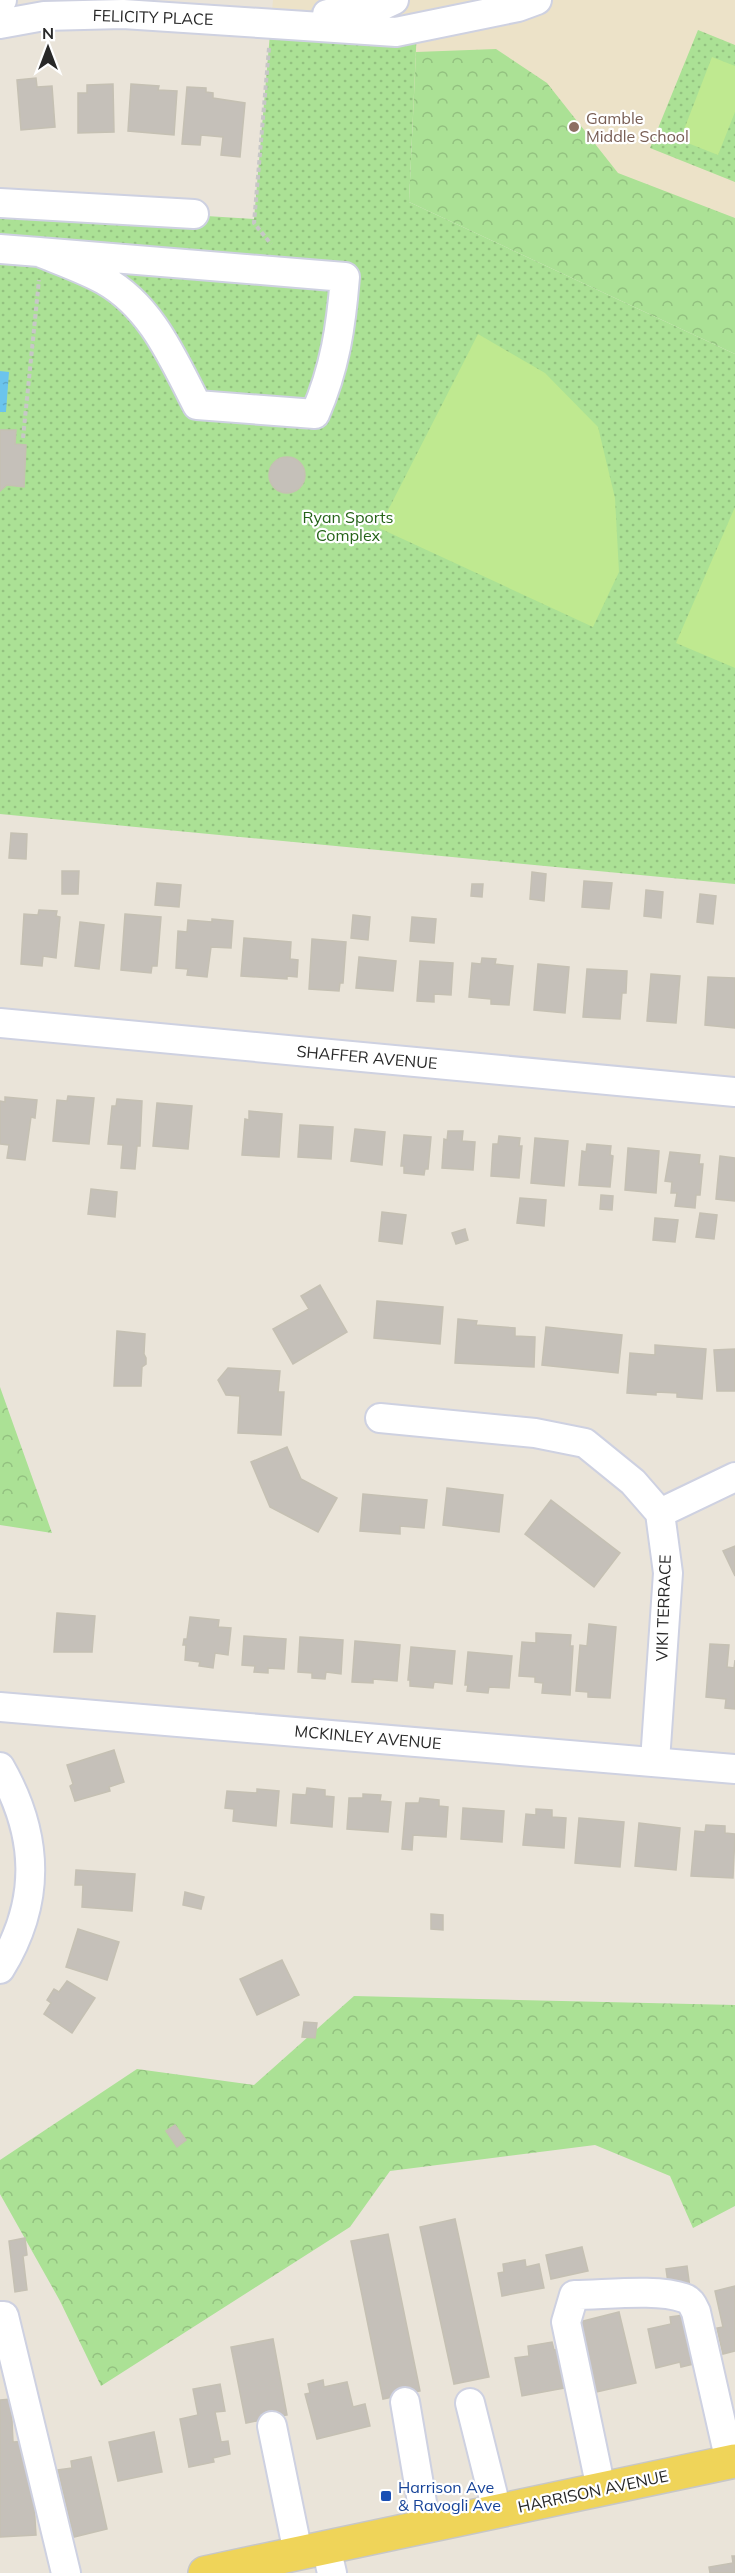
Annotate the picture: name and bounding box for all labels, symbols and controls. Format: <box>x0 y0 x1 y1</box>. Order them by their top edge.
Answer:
street label: FELICITY PLACE <box>92 5 214 29</box>
north arrow <box>18 18 78 78</box>
text: N <box>42 23 54 43</box>
place label: Gamble Middle School <box>586 108 689 146</box>
marker: Gamble Middle School <box>567 120 581 134</box>
park label: Ryan Sports Complex <box>302 507 394 545</box>
street label: SHAFFER AVENUE <box>296 1041 438 1073</box>
street label: VIKI TERRACE <box>651 1554 675 1662</box>
street label: MCKINLEY AVENUE <box>294 1721 442 1753</box>
street label: HARRISON AVENUE <box>516 2465 670 2517</box>
place label: Harrison Ave & Ravogli Ave <box>398 2477 501 2515</box>
marker: Harrison Ave & Ravogli Ave <box>379 2489 393 2503</box>

